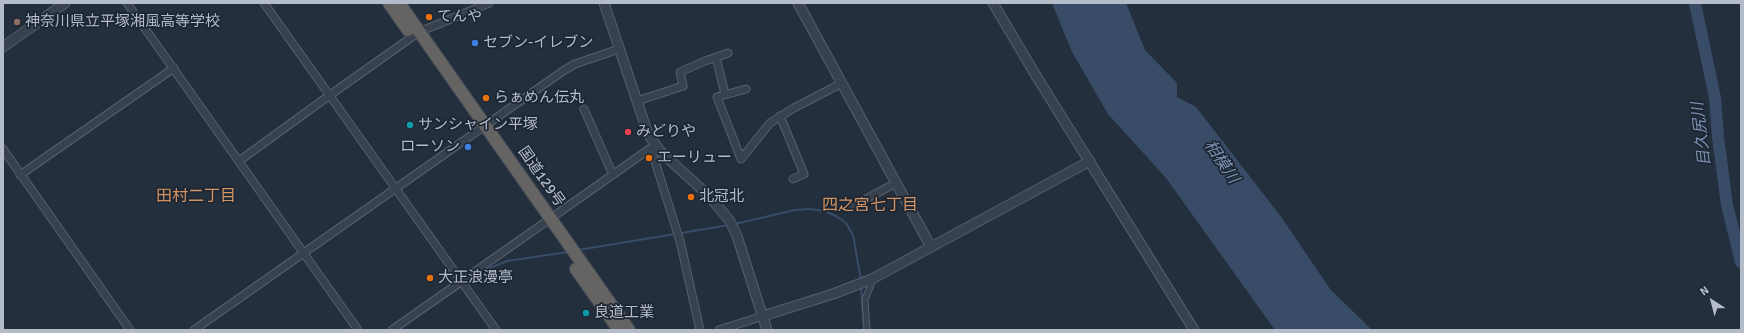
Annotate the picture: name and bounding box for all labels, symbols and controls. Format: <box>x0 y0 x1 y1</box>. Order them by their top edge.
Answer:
place label: てんや <box>437 8 482 26</box>
marker: てんや <box>424 12 434 22</box>
place label: 神奈川県立平塚湘風高等学校 <box>25 13 220 31</box>
marker: 神奈川県立平塚湘風高等学校 <box>12 17 22 27</box>
place label: セブン-イレブン <box>483 34 593 52</box>
marker: セブン-イレブン <box>470 38 480 48</box>
place label: らぁめん伝丸 <box>494 89 584 107</box>
marker: らぁめん伝丸 <box>481 93 491 103</box>
water label: 目久尻川 <box>1689 101 1715 167</box>
place label: サンシャイン平塚 <box>418 116 538 134</box>
marker: サンシャイン平塚 <box>405 120 415 130</box>
place label: みどりや <box>636 123 696 141</box>
marker: みどりや <box>623 127 633 137</box>
water label: 相模川 <box>1200 137 1242 187</box>
place label: ローソン <box>400 138 460 156</box>
marker: ローソン <box>463 142 473 152</box>
street label: 国道129号 <box>514 143 568 211</box>
place label: エーリュー <box>657 149 732 167</box>
marker: エーリュー <box>644 153 654 163</box>
district label: 田村二丁目 <box>156 187 236 207</box>
place label: 北冠北 <box>699 188 744 206</box>
marker: 北冠北 <box>686 192 696 202</box>
district label: 四之宮七丁目 <box>822 196 918 216</box>
place label: 大正浪漫亭 <box>438 269 513 287</box>
marker: 大正浪漫亭 <box>425 273 435 283</box>
north arrow <box>1692 281 1732 321</box>
text: N <box>1698 283 1712 298</box>
place label: 良道工業 <box>594 304 654 322</box>
marker: 良道工業 <box>581 308 591 318</box>

